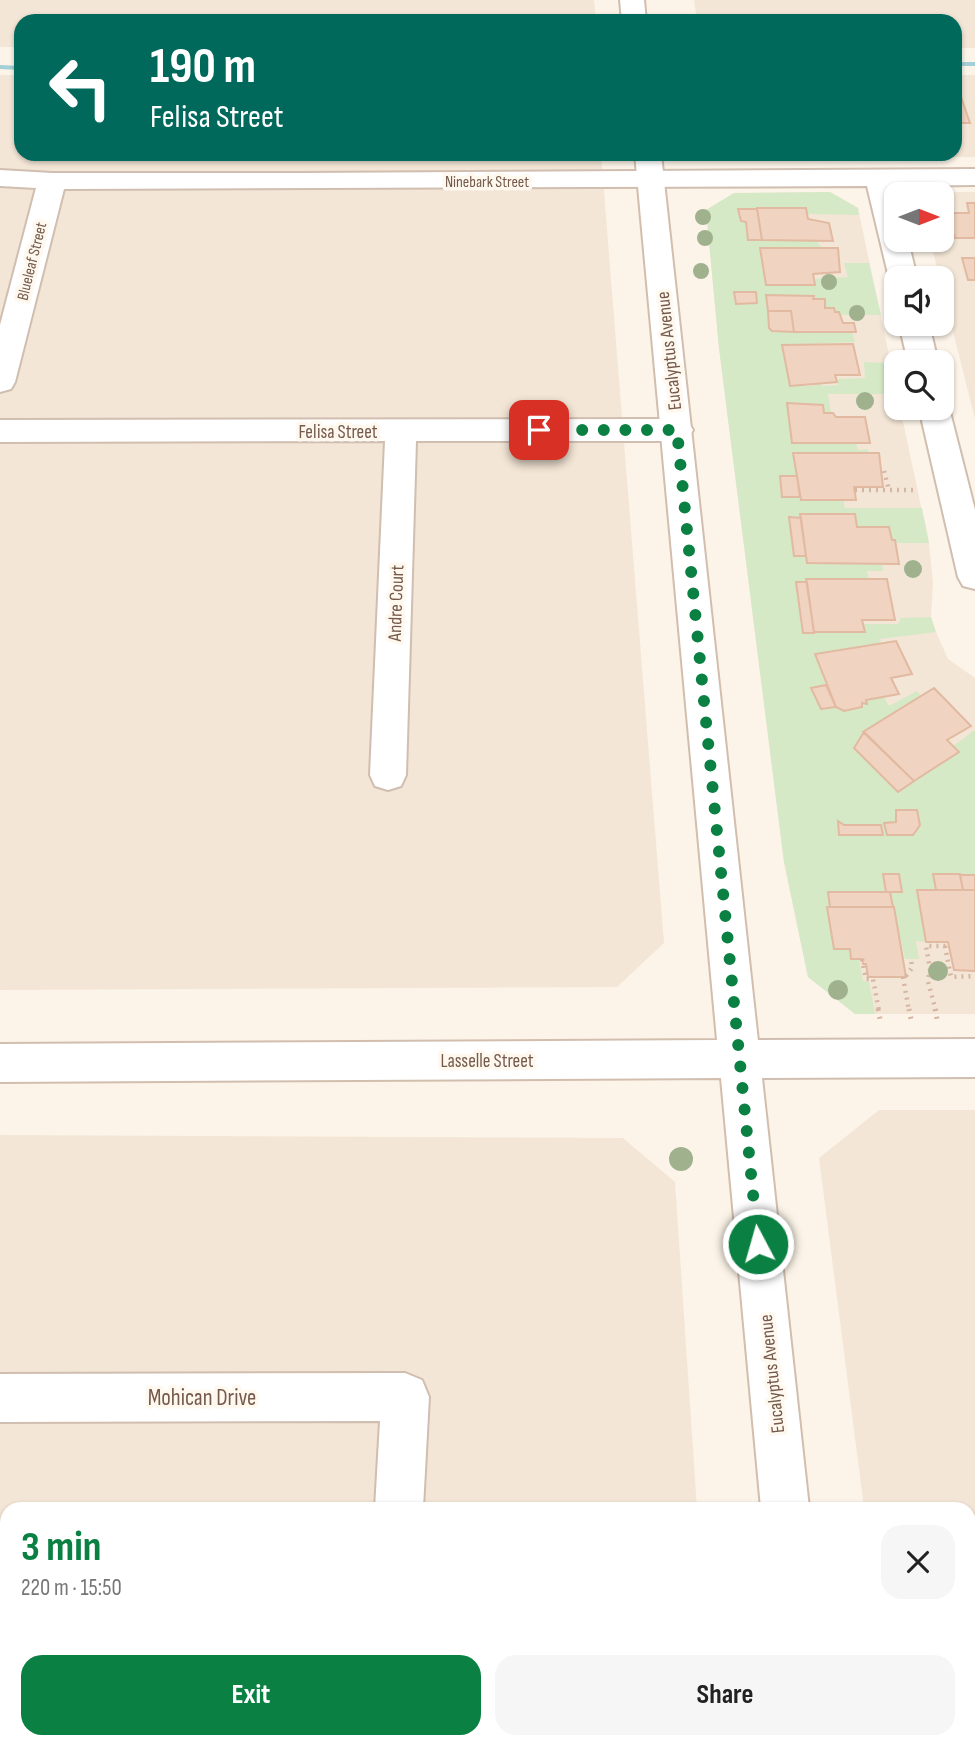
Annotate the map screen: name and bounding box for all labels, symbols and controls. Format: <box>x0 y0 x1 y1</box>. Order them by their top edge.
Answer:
text: 190 m <box>150 38 256 97</box>
icon: left <box>35 42 126 133</box>
text: Felisa Street <box>150 98 283 137</box>
street label: Ninebark Street <box>445 173 529 192</box>
north arrow <box>884 182 954 252</box>
map controls <box>884 182 954 420</box>
street label: Blueleaf Street <box>14 220 51 302</box>
button: sound <box>884 266 954 336</box>
street label: Eucalyptus Avenue <box>652 290 687 411</box>
button: search <box>884 350 954 420</box>
pin <box>509 400 569 460</box>
icon: arrive <box>520 411 558 449</box>
street label: Felisa Street <box>298 421 378 444</box>
street label: Andre Court <box>384 564 409 643</box>
street label: Lasselle Street <box>440 1050 534 1073</box>
position arrow <box>721 1207 795 1281</box>
street label: Eucalyptus Avenue <box>755 1313 790 1434</box>
street label: Mohican Drive <box>148 1384 256 1412</box>
text: 3 min <box>21 1522 101 1573</box>
button: close <box>881 1525 955 1599</box>
text: 220 m · 15:50 <box>21 1574 122 1602</box>
button: Exit <box>21 1655 481 1735</box>
button: Share <box>495 1655 955 1735</box>

